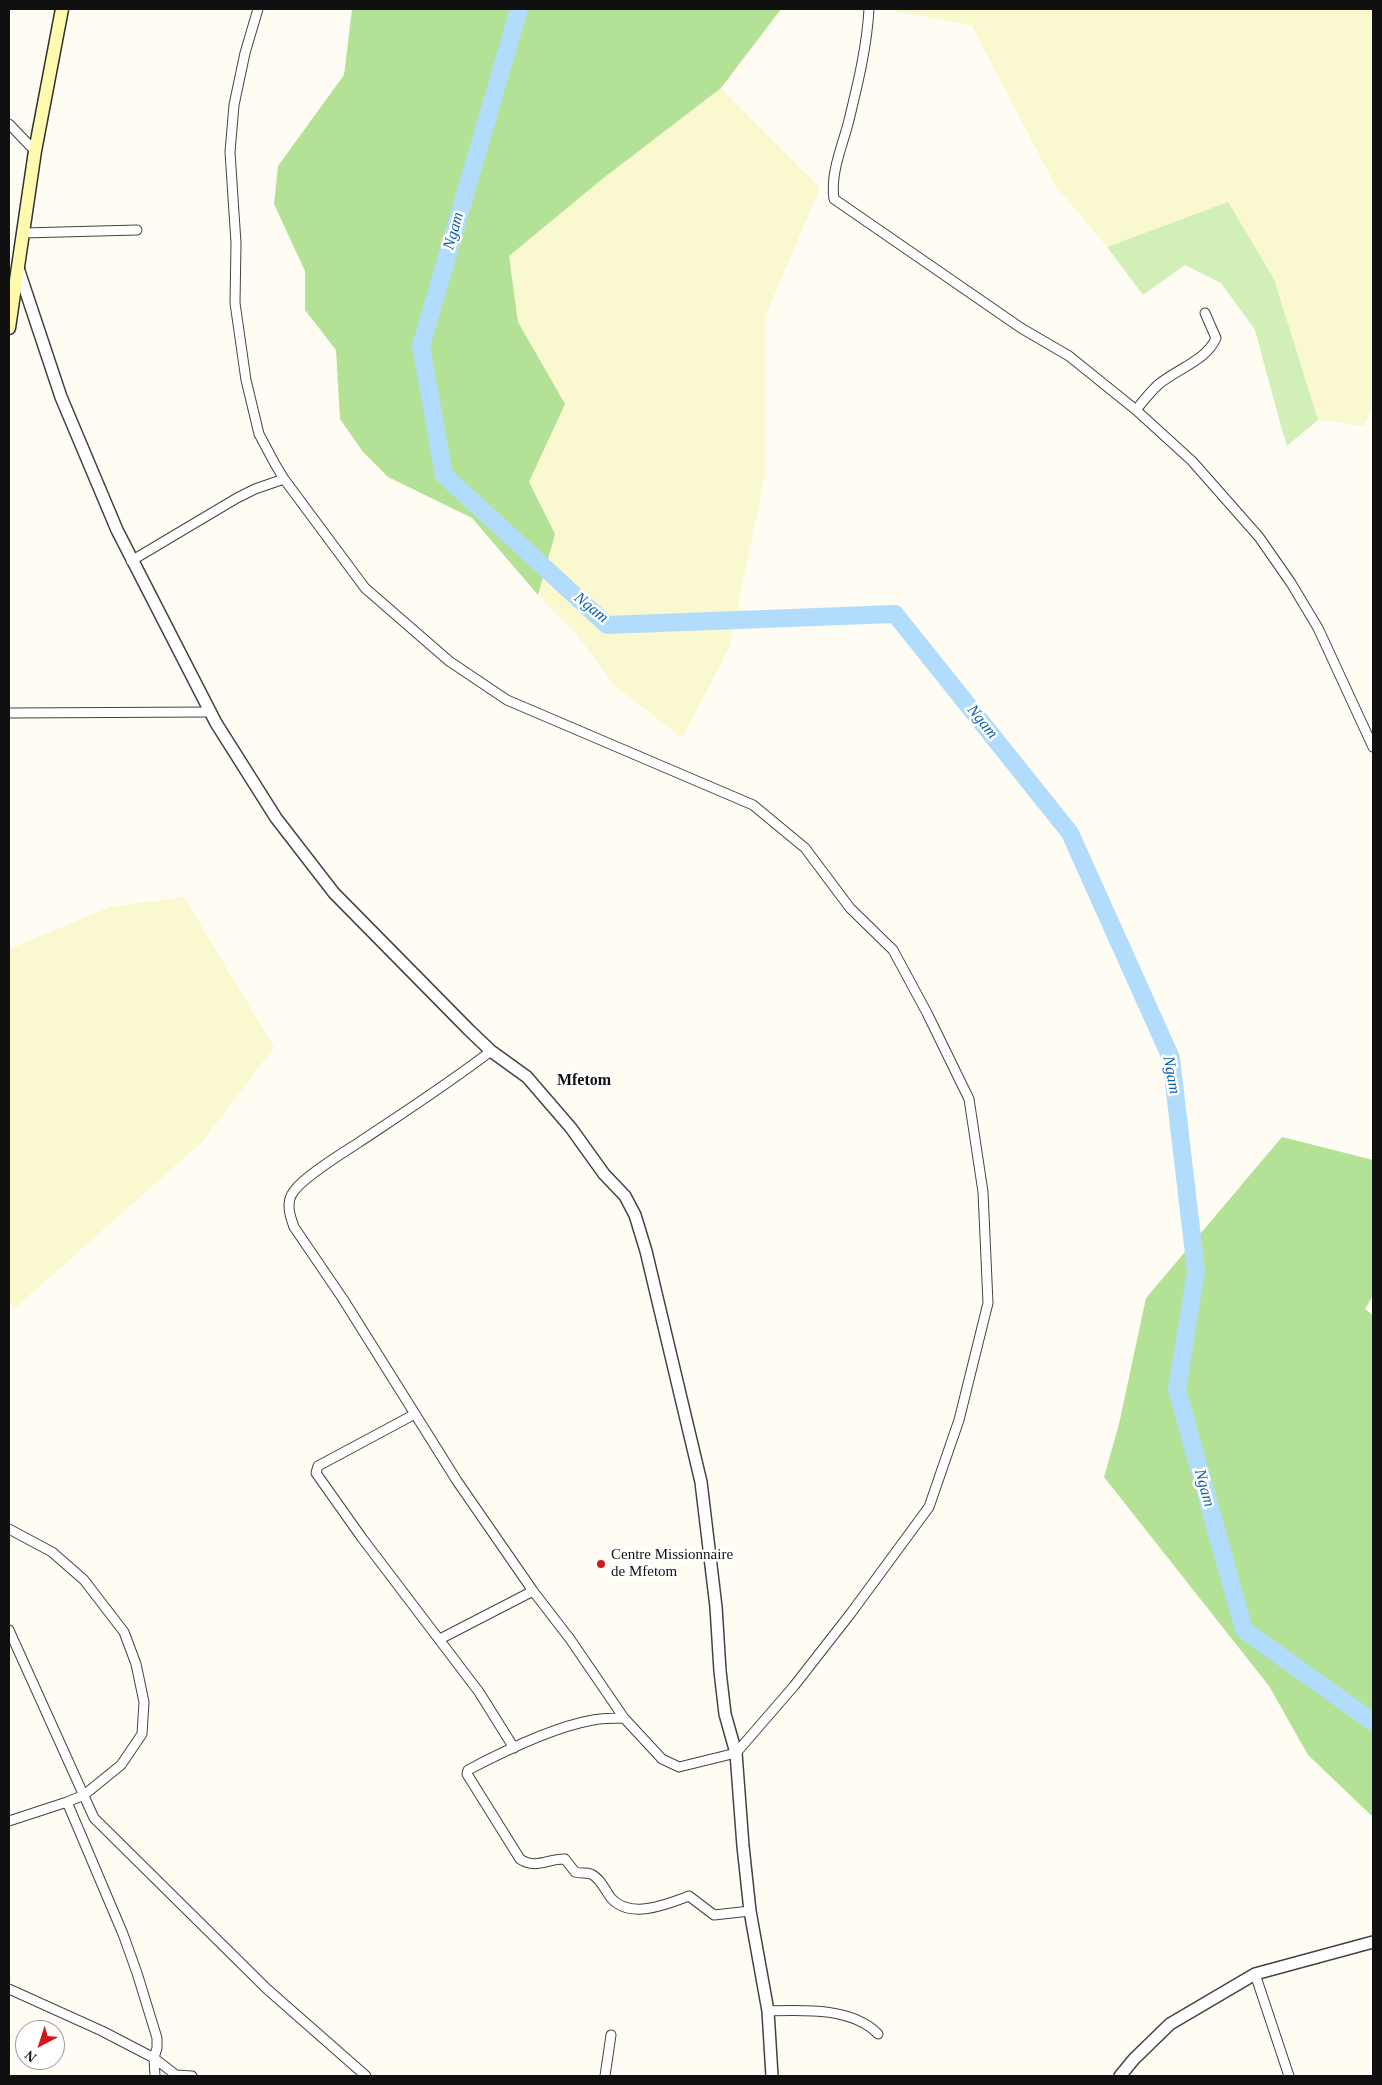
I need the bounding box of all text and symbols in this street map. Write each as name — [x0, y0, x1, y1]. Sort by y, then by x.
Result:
water label: Ngam — [440, 210, 468, 252]
water label: Ngam — [570, 589, 612, 627]
water label: Ngam — [963, 701, 1001, 743]
water label: Ngam — [1158, 1055, 1184, 1095]
district label: Mfetom — [557, 1071, 611, 1091]
water label: Ngam — [1190, 1467, 1218, 1509]
place label: Centre Missionnaire de Mfetom — [611, 1546, 733, 1581]
marker: Centre Missionnaire de Mfetom — [595, 1558, 607, 1570]
north arrow — [15, 2020, 65, 2070]
text: N — [22, 2047, 39, 2065]

